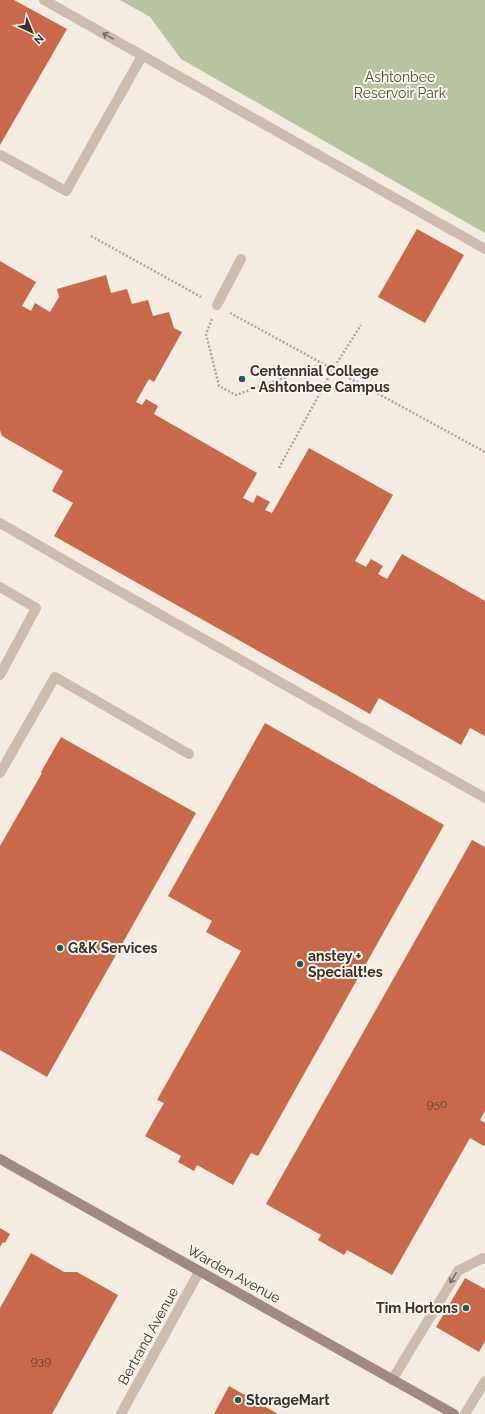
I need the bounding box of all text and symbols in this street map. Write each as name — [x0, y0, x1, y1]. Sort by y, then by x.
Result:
north arrow — [12, 12, 52, 52]
text: N — [31, 31, 46, 46]
one-way arrow — [102, 32, 114, 40]
park label: Ashtonbee Reservoir Park — [354, 69, 447, 101]
place label: Centennial College - Ashtonbee Campus — [250, 363, 390, 395]
marker: Centennial College - Ashtonbee Campus — [237, 374, 247, 384]
place label: G&K Services — [68, 940, 158, 956]
marker: G&K Services — [55, 943, 65, 953]
place label: anstey + Specialt!es — [308, 948, 383, 980]
marker: anstey + Specialt!es — [295, 959, 305, 969]
house number: 950 — [427, 1097, 447, 1111]
street label: Warden Avenue — [185, 1242, 283, 1306]
one-way arrow — [449, 1272, 457, 1284]
street label: Bertrand Avenue — [115, 1285, 181, 1387]
place label: Tim Hortons — [376, 1300, 458, 1316]
marker: Tim Hortons — [461, 1303, 471, 1313]
house number: 939 — [31, 1354, 51, 1368]
place label: StorageMart — [246, 1392, 330, 1408]
marker: StorageMart — [233, 1395, 243, 1405]

